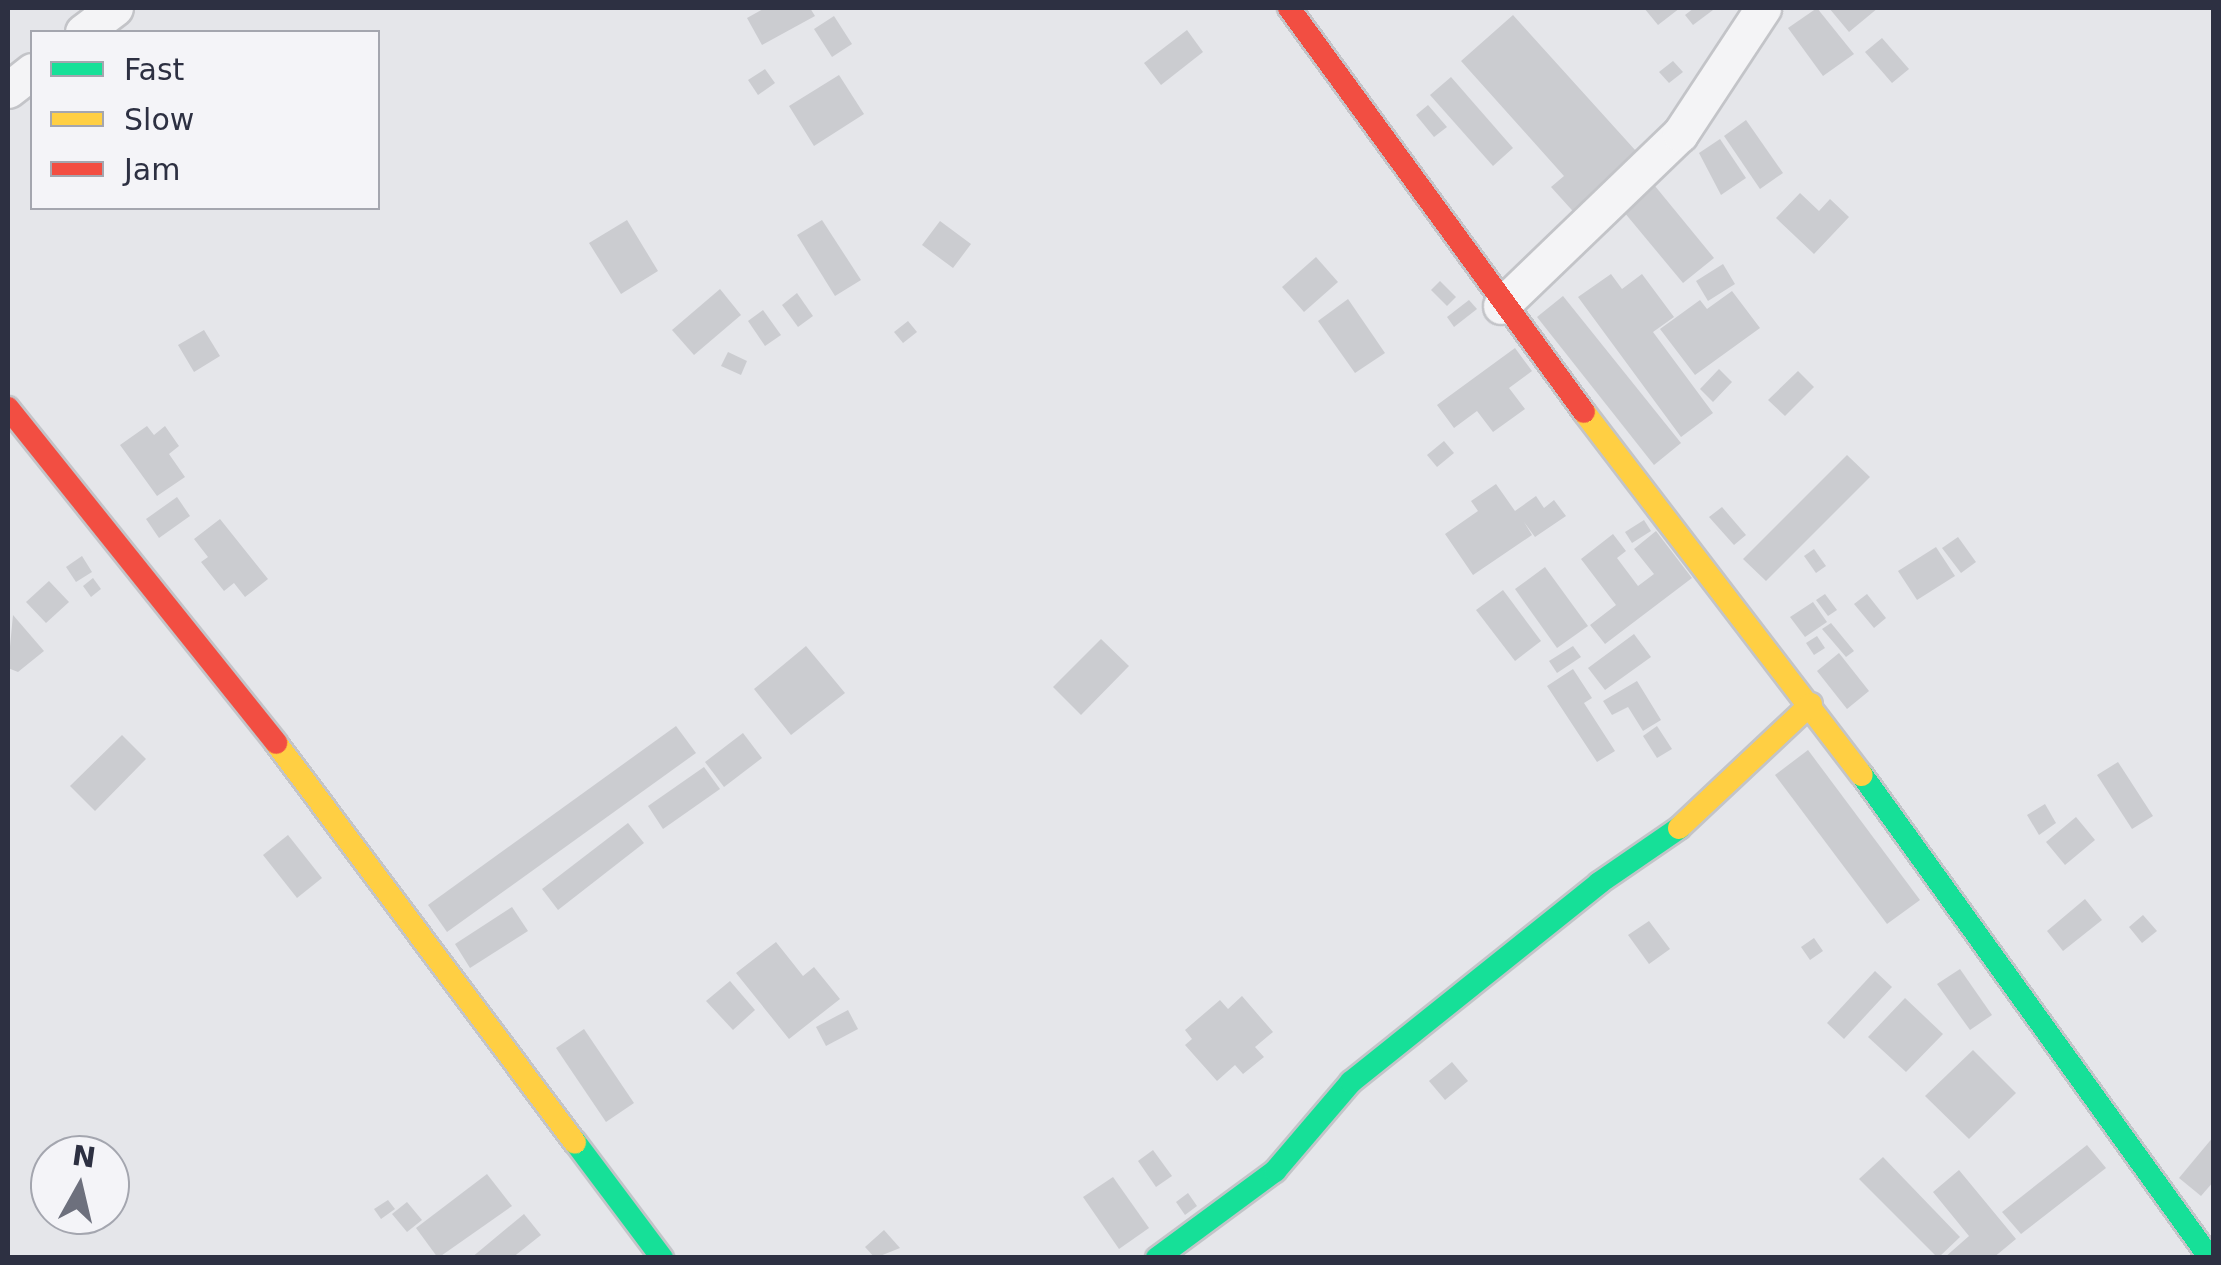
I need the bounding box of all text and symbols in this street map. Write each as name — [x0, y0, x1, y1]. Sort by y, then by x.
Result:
legend — [30, 30, 380, 210]
text: Fast — [124, 52, 184, 87]
text: Slow — [124, 102, 194, 137]
text: Jam — [124, 152, 180, 187]
north arrow — [30, 1135, 130, 1235]
text: N — [70, 1139, 98, 1175]

